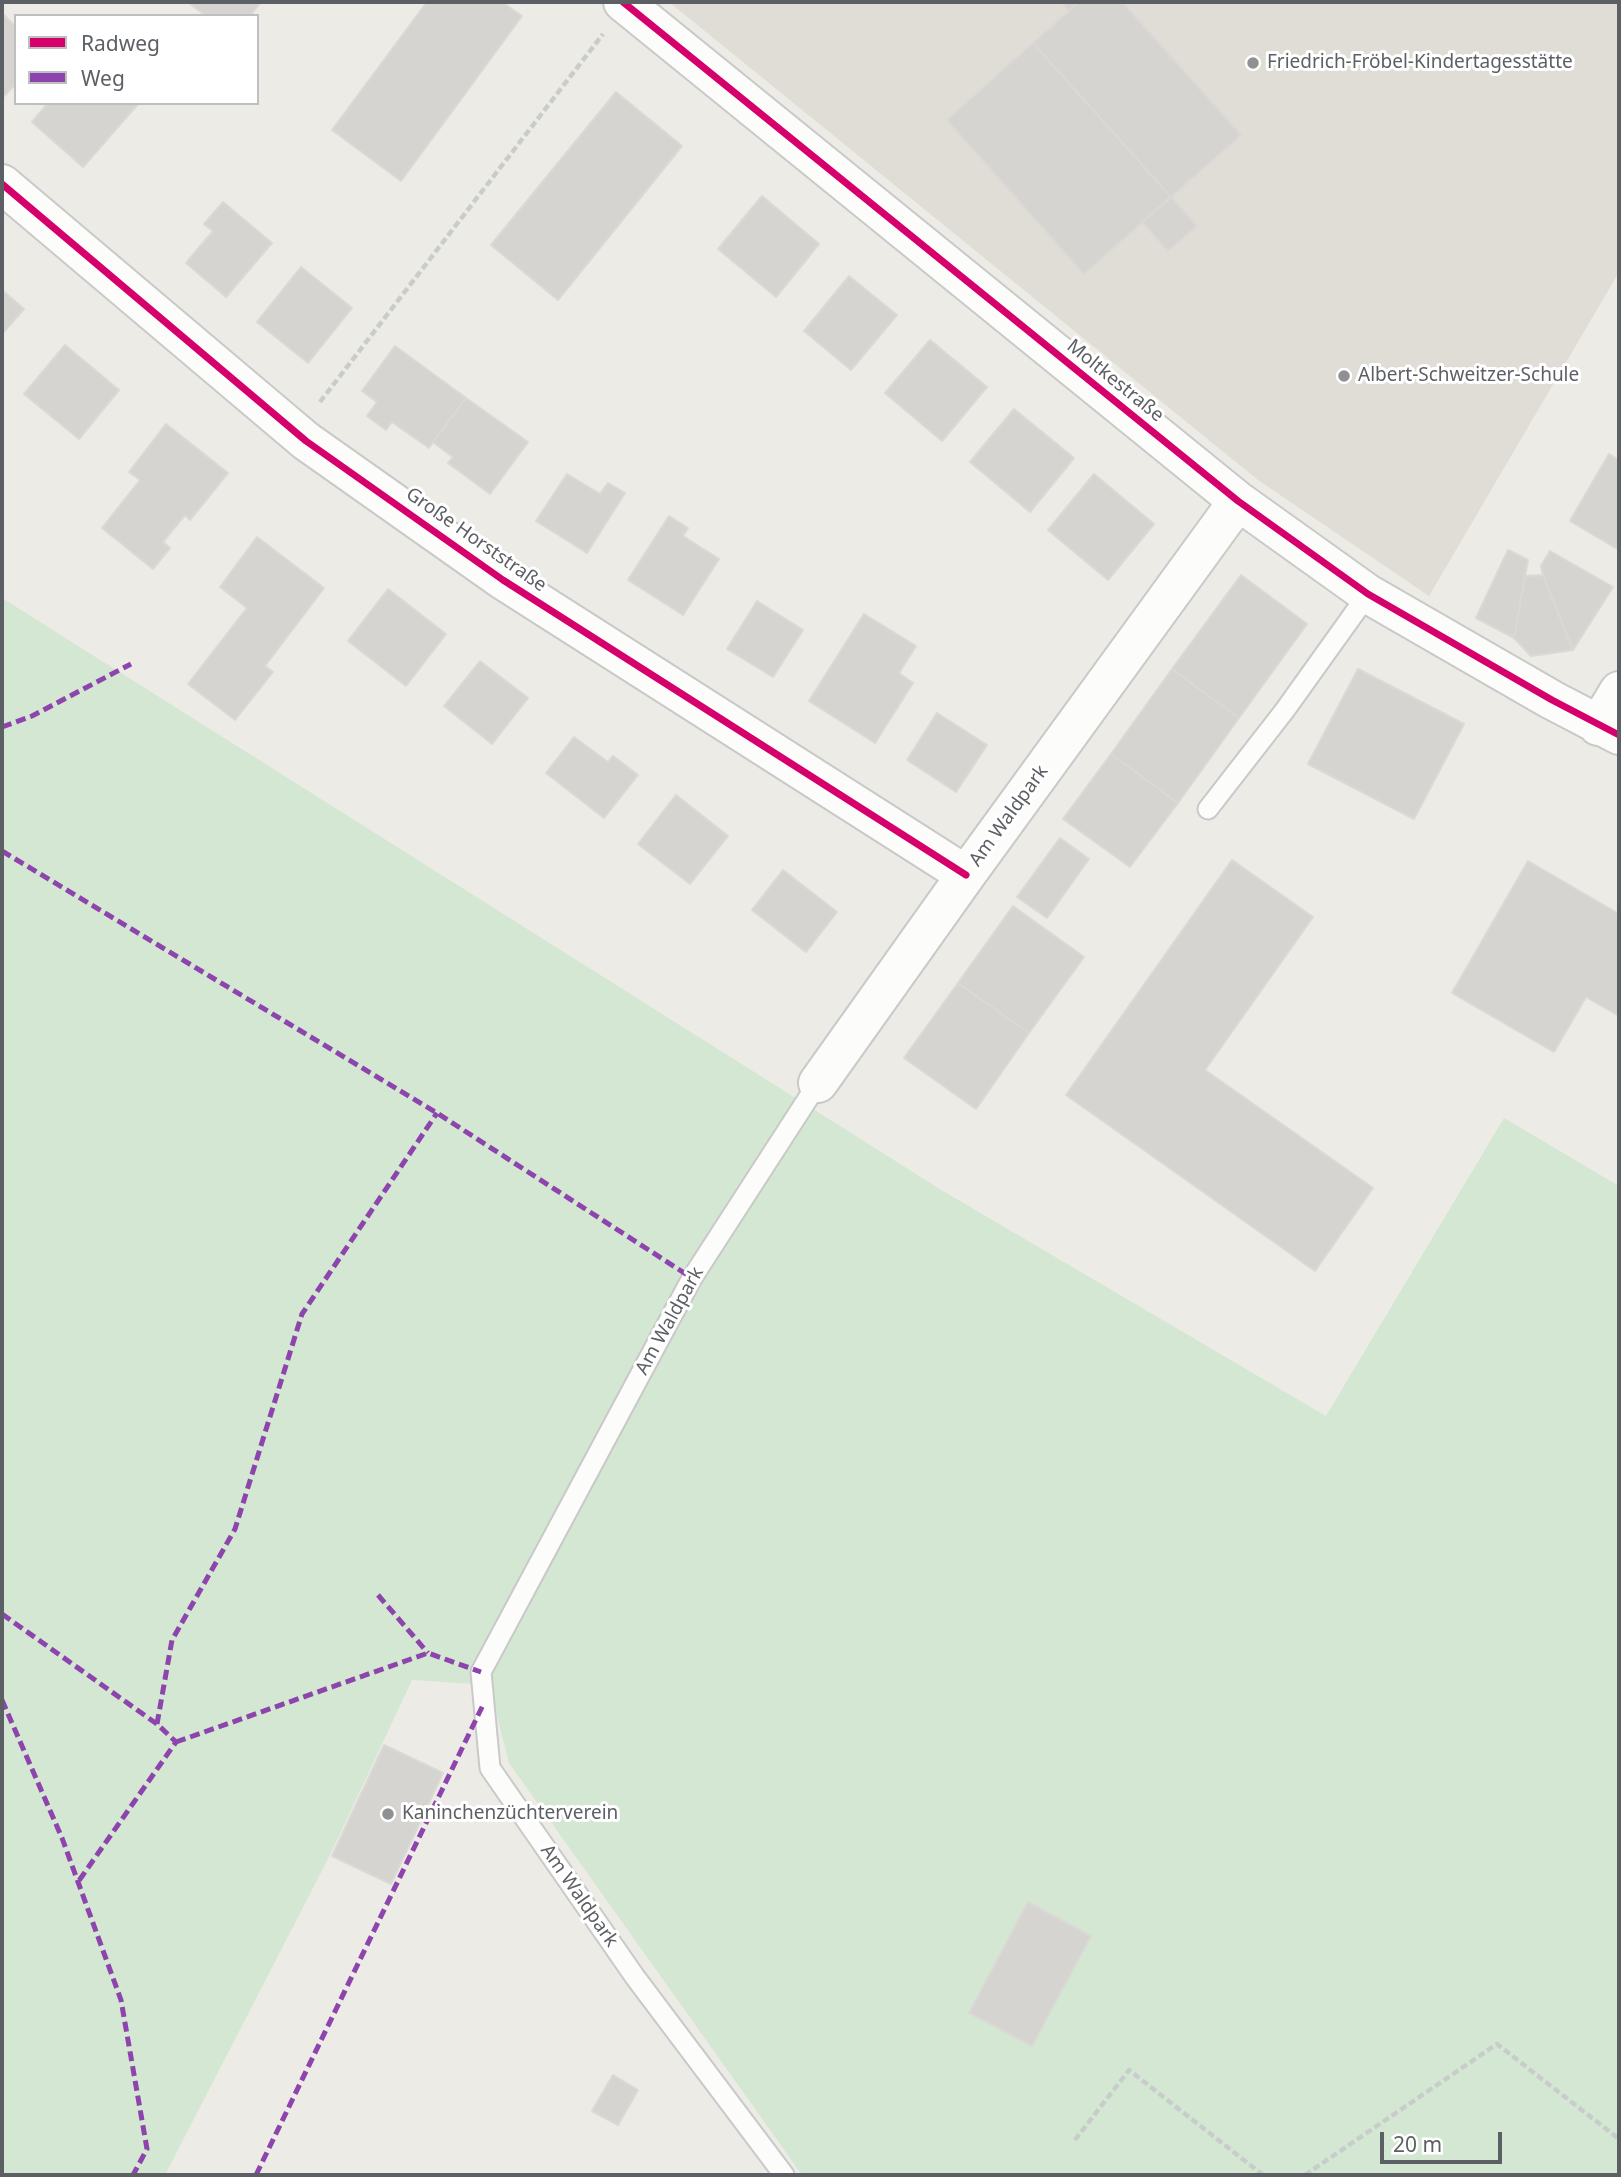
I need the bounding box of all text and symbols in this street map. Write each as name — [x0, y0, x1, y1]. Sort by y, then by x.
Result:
legend — [14, 14, 259, 105]
text: Radweg — [81, 29, 160, 57]
place label: Friedrich-Fröbel-Kindertagesstätte — [1267, 52, 1573, 74]
marker: Friedrich-Fröbel-Kindertagesstätte — [1245, 55, 1261, 71]
text: Weg — [81, 64, 125, 92]
street label: Moltkestraße — [1062, 335, 1168, 427]
place label: Albert-Schweitzer-Schule — [1358, 365, 1579, 387]
marker: Albert-Schweitzer-Schule — [1336, 368, 1352, 384]
street label: Große Horststraße — [401, 483, 551, 597]
street label: Am Waldpark — [965, 761, 1053, 871]
street label: Am Waldpark — [631, 1263, 709, 1379]
place label: Kaninchenzüchterverein — [402, 1803, 618, 1825]
marker: Kaninchenzüchterverein — [380, 1806, 396, 1822]
street label: Am Waldpark — [535, 1840, 623, 1952]
scale bar — [1383, 2118, 1506, 2162]
text: 20 m — [1393, 2130, 1442, 2158]

